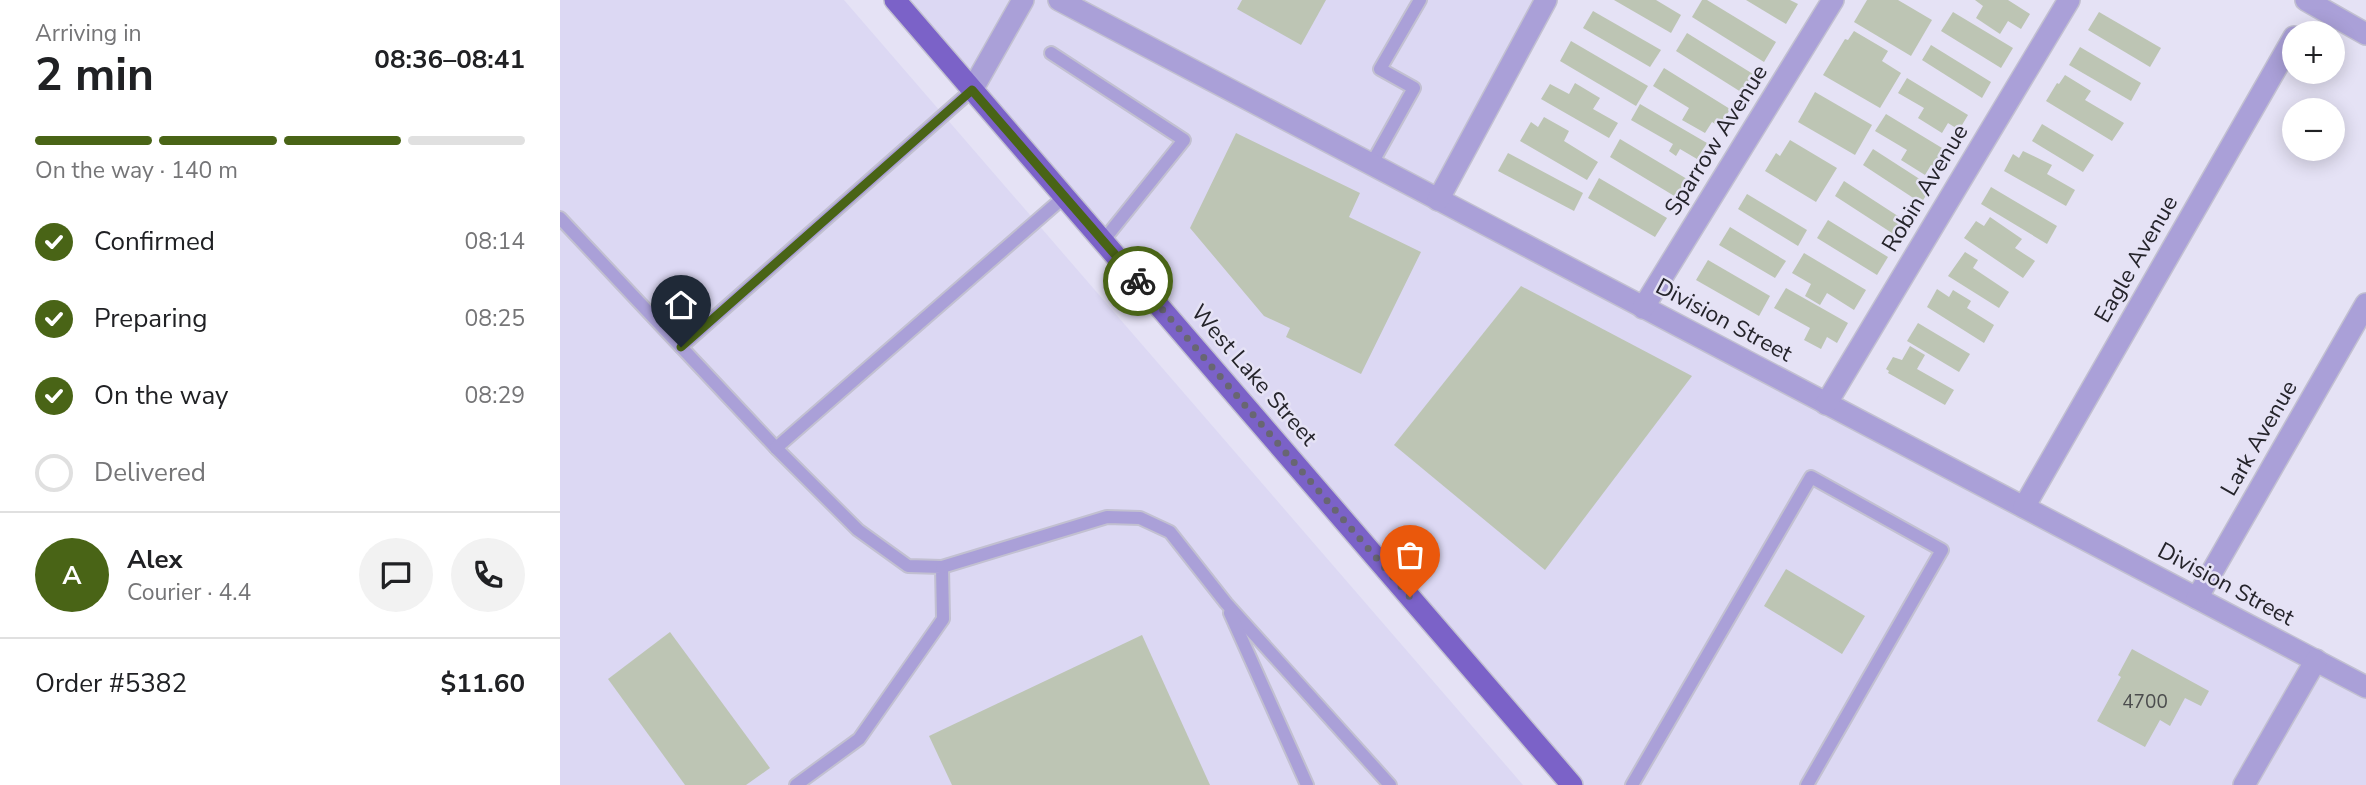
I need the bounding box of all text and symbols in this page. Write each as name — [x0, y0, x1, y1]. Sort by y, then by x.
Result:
text: Arriving in — [35, 18, 142, 49]
map controls — [2282, 21, 2345, 161]
button: + — [2282, 21, 2345, 84]
text: 08:36–08:41 — [374, 42, 525, 77]
text: 2 min — [35, 43, 154, 106]
street label: Sparrow Avenue — [1657, 59, 1775, 221]
button: − — [2282, 98, 2345, 161]
street label: Robin Avenue — [1875, 118, 1975, 258]
text: On the way · 140 m — [35, 155, 238, 186]
street label: Eagle Avenue — [2087, 190, 2185, 328]
icon: check — [35, 223, 73, 261]
text: Confirmed — [94, 224, 215, 259]
text: 08:14 — [465, 226, 525, 257]
courier — [1103, 246, 1173, 316]
icon: bike — [1119, 262, 1157, 300]
street label: Division Street — [1650, 271, 1799, 369]
pin — [651, 275, 711, 347]
icon: home — [662, 286, 700, 324]
street label: West Lake Street — [1184, 298, 1325, 453]
icon: check — [35, 300, 73, 338]
text: Preparing — [94, 301, 207, 336]
text: 08:25 — [465, 303, 525, 334]
street label: Lark Avenue — [2213, 375, 2305, 501]
icon: check — [35, 377, 73, 415]
text: On the way — [94, 378, 228, 413]
text: 08:29 — [465, 380, 525, 411]
text: Delivered — [94, 455, 206, 490]
pin — [1380, 525, 1440, 597]
street label: Division Street — [2152, 535, 2301, 633]
icon: bag — [1391, 536, 1429, 574]
button: chat — [359, 538, 433, 612]
button: phone — [451, 538, 525, 612]
text: Alex — [127, 542, 183, 577]
text: A — [62, 558, 82, 593]
text: Courier · 4.4 — [127, 577, 251, 608]
text: Order #5382 — [35, 666, 187, 701]
text: $11.60 — [441, 666, 525, 701]
house number: 4700 — [2122, 689, 2168, 715]

